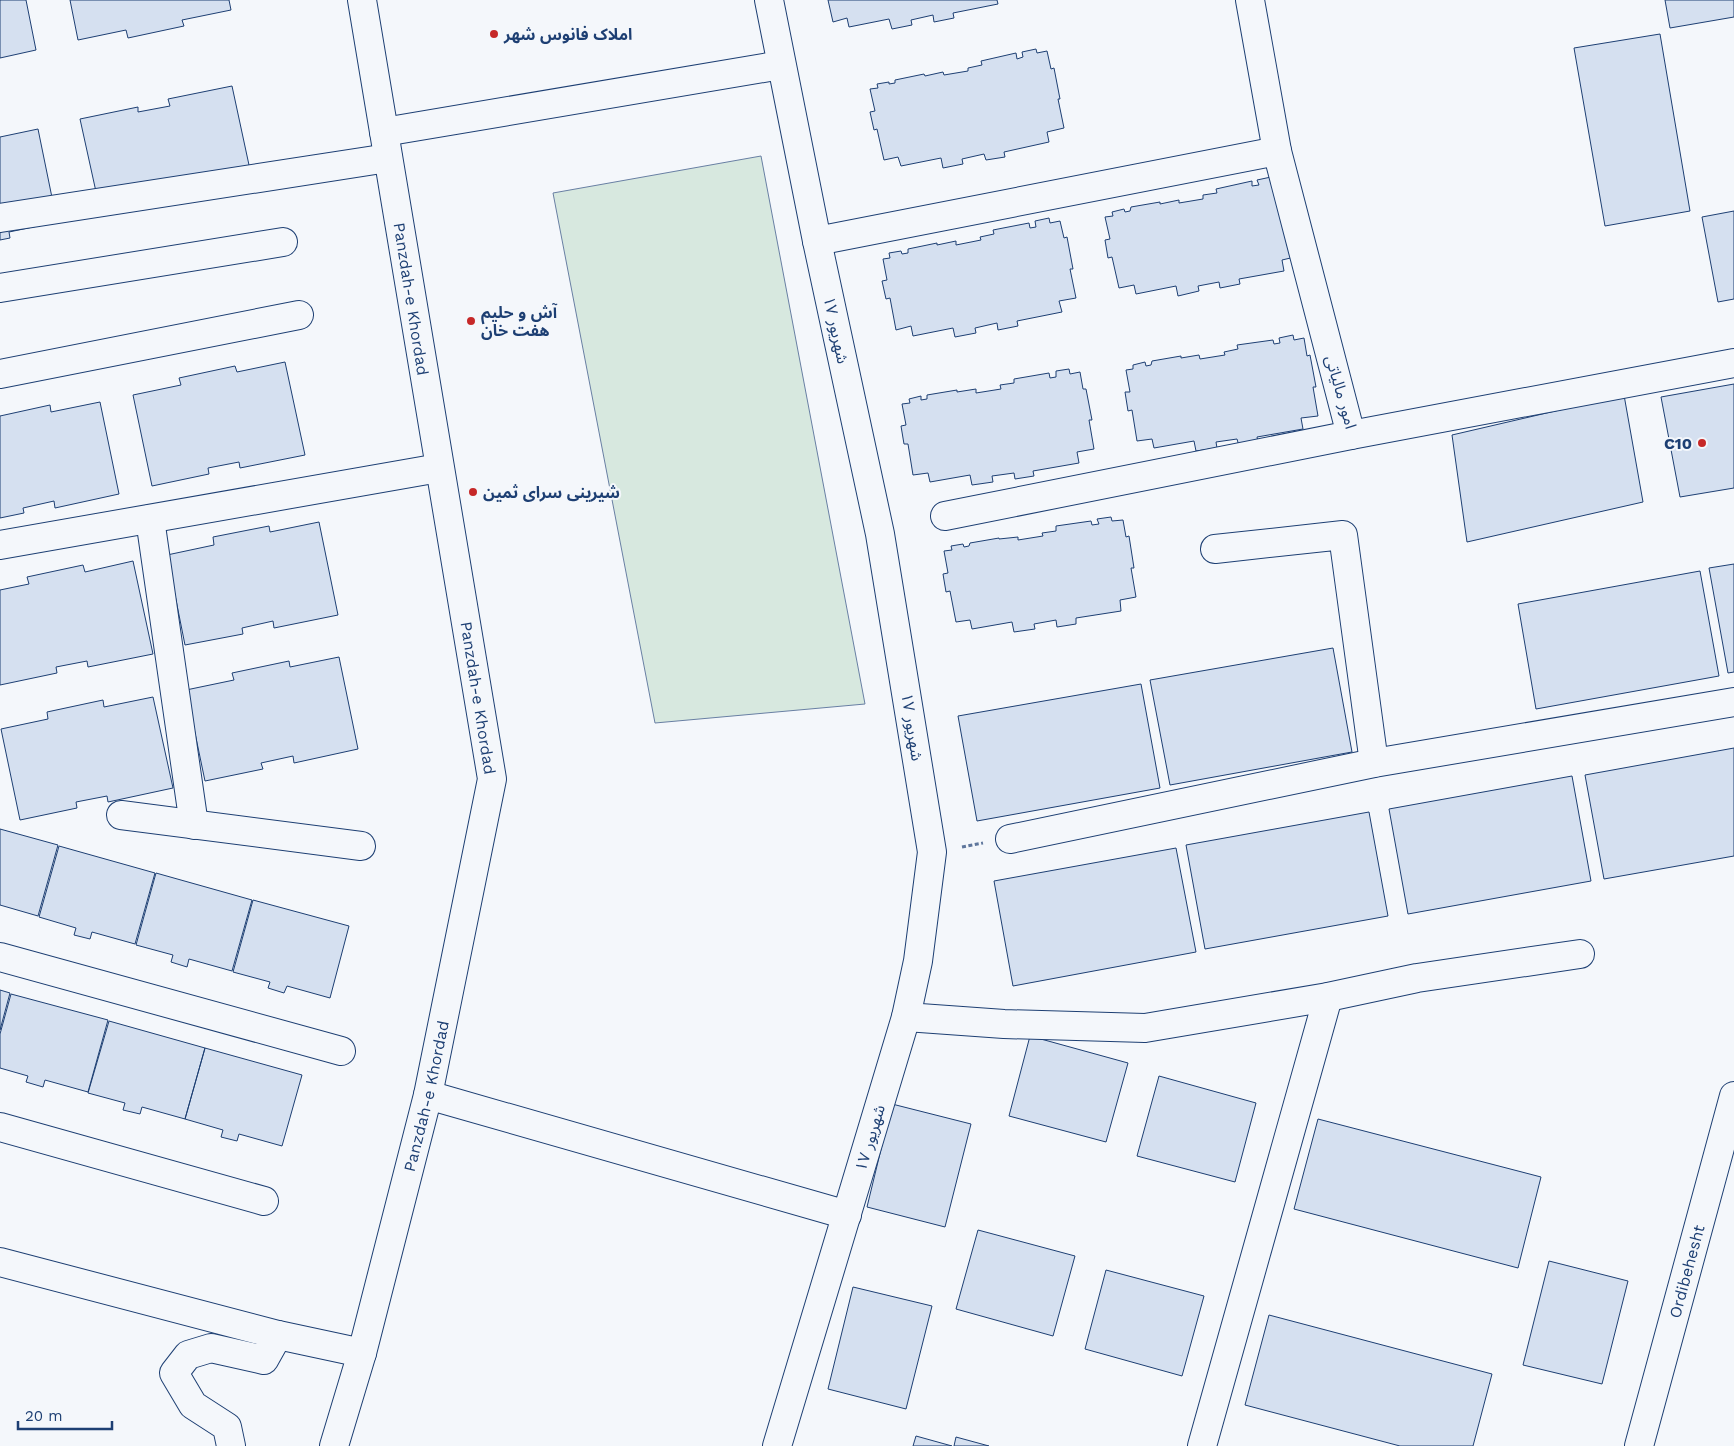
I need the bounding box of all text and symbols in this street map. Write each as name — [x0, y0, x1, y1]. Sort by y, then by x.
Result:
place label: املاک فانوس شهر — [503, 25, 632, 44]
marker: املاک فانوس شهر — [488, 28, 500, 40]
street label: Panzdah-e Khordad — [390, 221, 432, 377]
street label: ۱۷ شهریور — [820, 295, 852, 365]
place label: آش و حلیم هفت خان — [481, 302, 558, 340]
marker: آش و حلیم هفت خان — [465, 315, 477, 327]
street label: امور مالیاتی — [1321, 353, 1361, 431]
place label: C10 — [1664, 434, 1692, 453]
marker: C10 — [1696, 437, 1708, 449]
place label: شیرینی سرای ثمین — [483, 483, 620, 502]
marker: شیرینی سرای ثمین — [467, 486, 479, 498]
street label: Panzdah-e Khordad — [457, 620, 499, 776]
street label: ۱۷ شهریور — [897, 692, 927, 762]
street label: Panzdah-e Khordad — [399, 1019, 452, 1174]
street label: ۱۷ شهریور — [851, 1102, 889, 1174]
street label: Ordibehesht — [1665, 1222, 1708, 1320]
scale bar — [18, 1398, 111, 1430]
text: 20 m — [25, 1407, 63, 1425]

